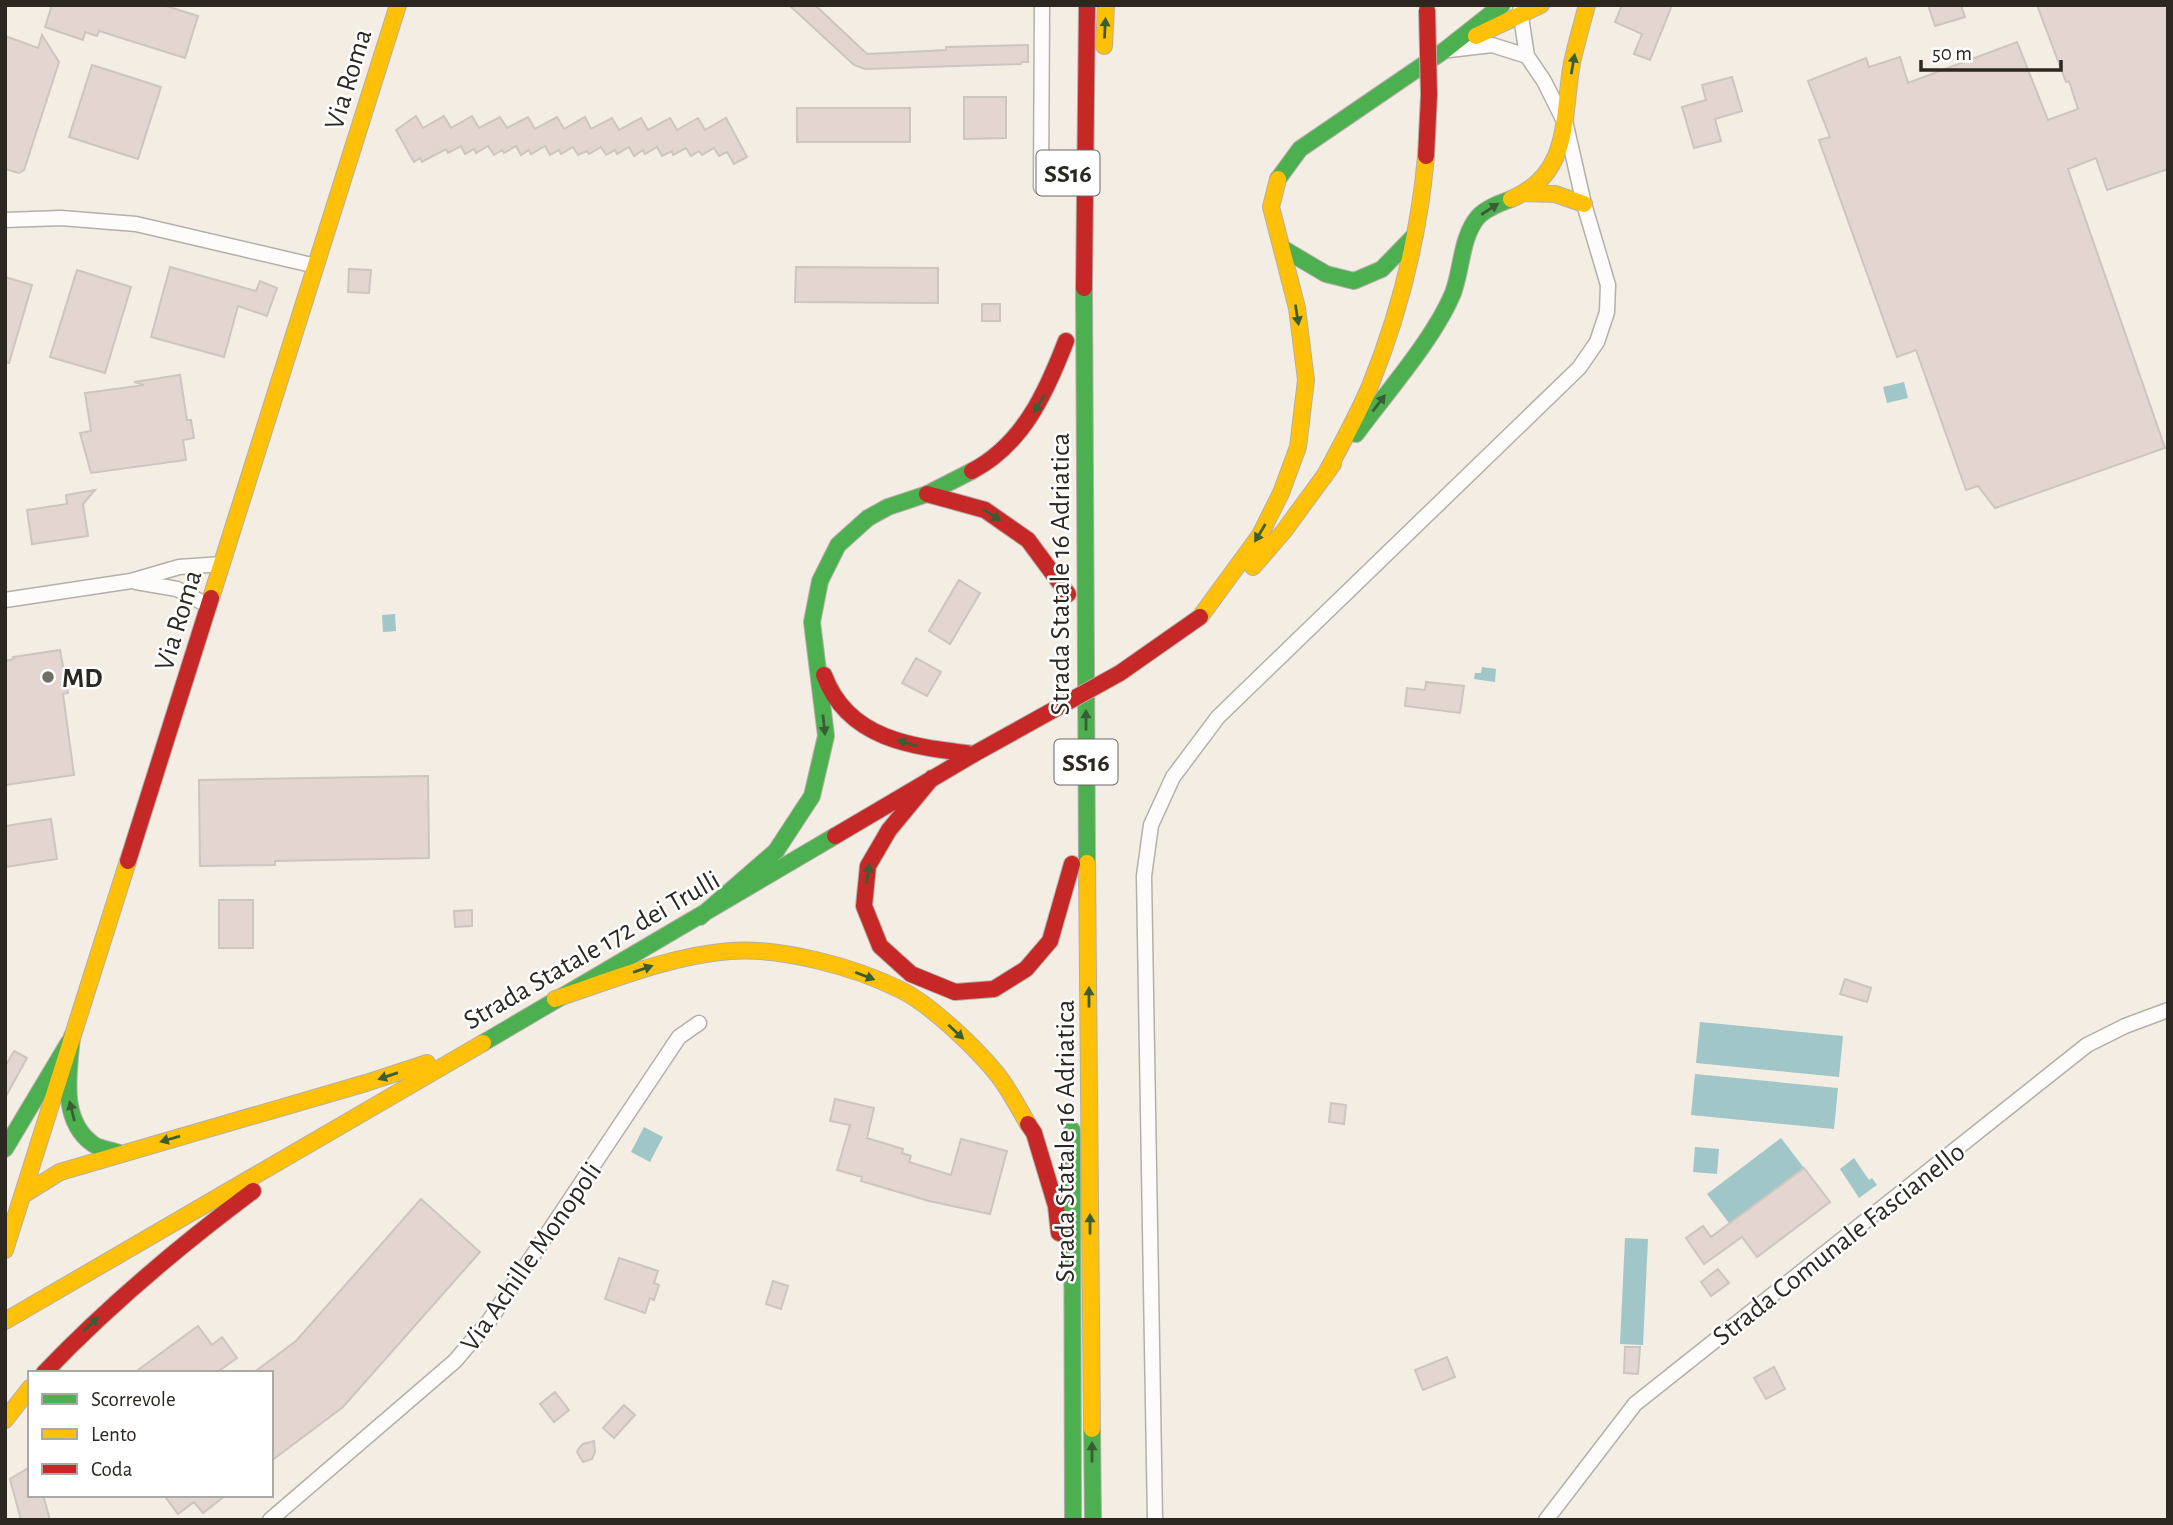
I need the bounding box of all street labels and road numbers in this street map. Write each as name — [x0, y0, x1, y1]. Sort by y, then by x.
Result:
street label: Via Roma — [320, 26, 377, 133]
road number: SS16 — [1036, 150, 1100, 196]
street label: Strada Statale 16 Adriatica — [1047, 433, 1075, 715]
street label: Via Roma — [150, 567, 207, 674]
road number: SS16 — [1054, 740, 1118, 784]
street label: Strada Statale 172 dei Trulli — [459, 866, 725, 1036]
street label: Strada Statale 16 Adriatica — [1052, 1000, 1080, 1282]
street label: Strada Comunale Fascianello — [1708, 1138, 1971, 1351]
street label: Via Achille Monopoli — [456, 1157, 607, 1357]

